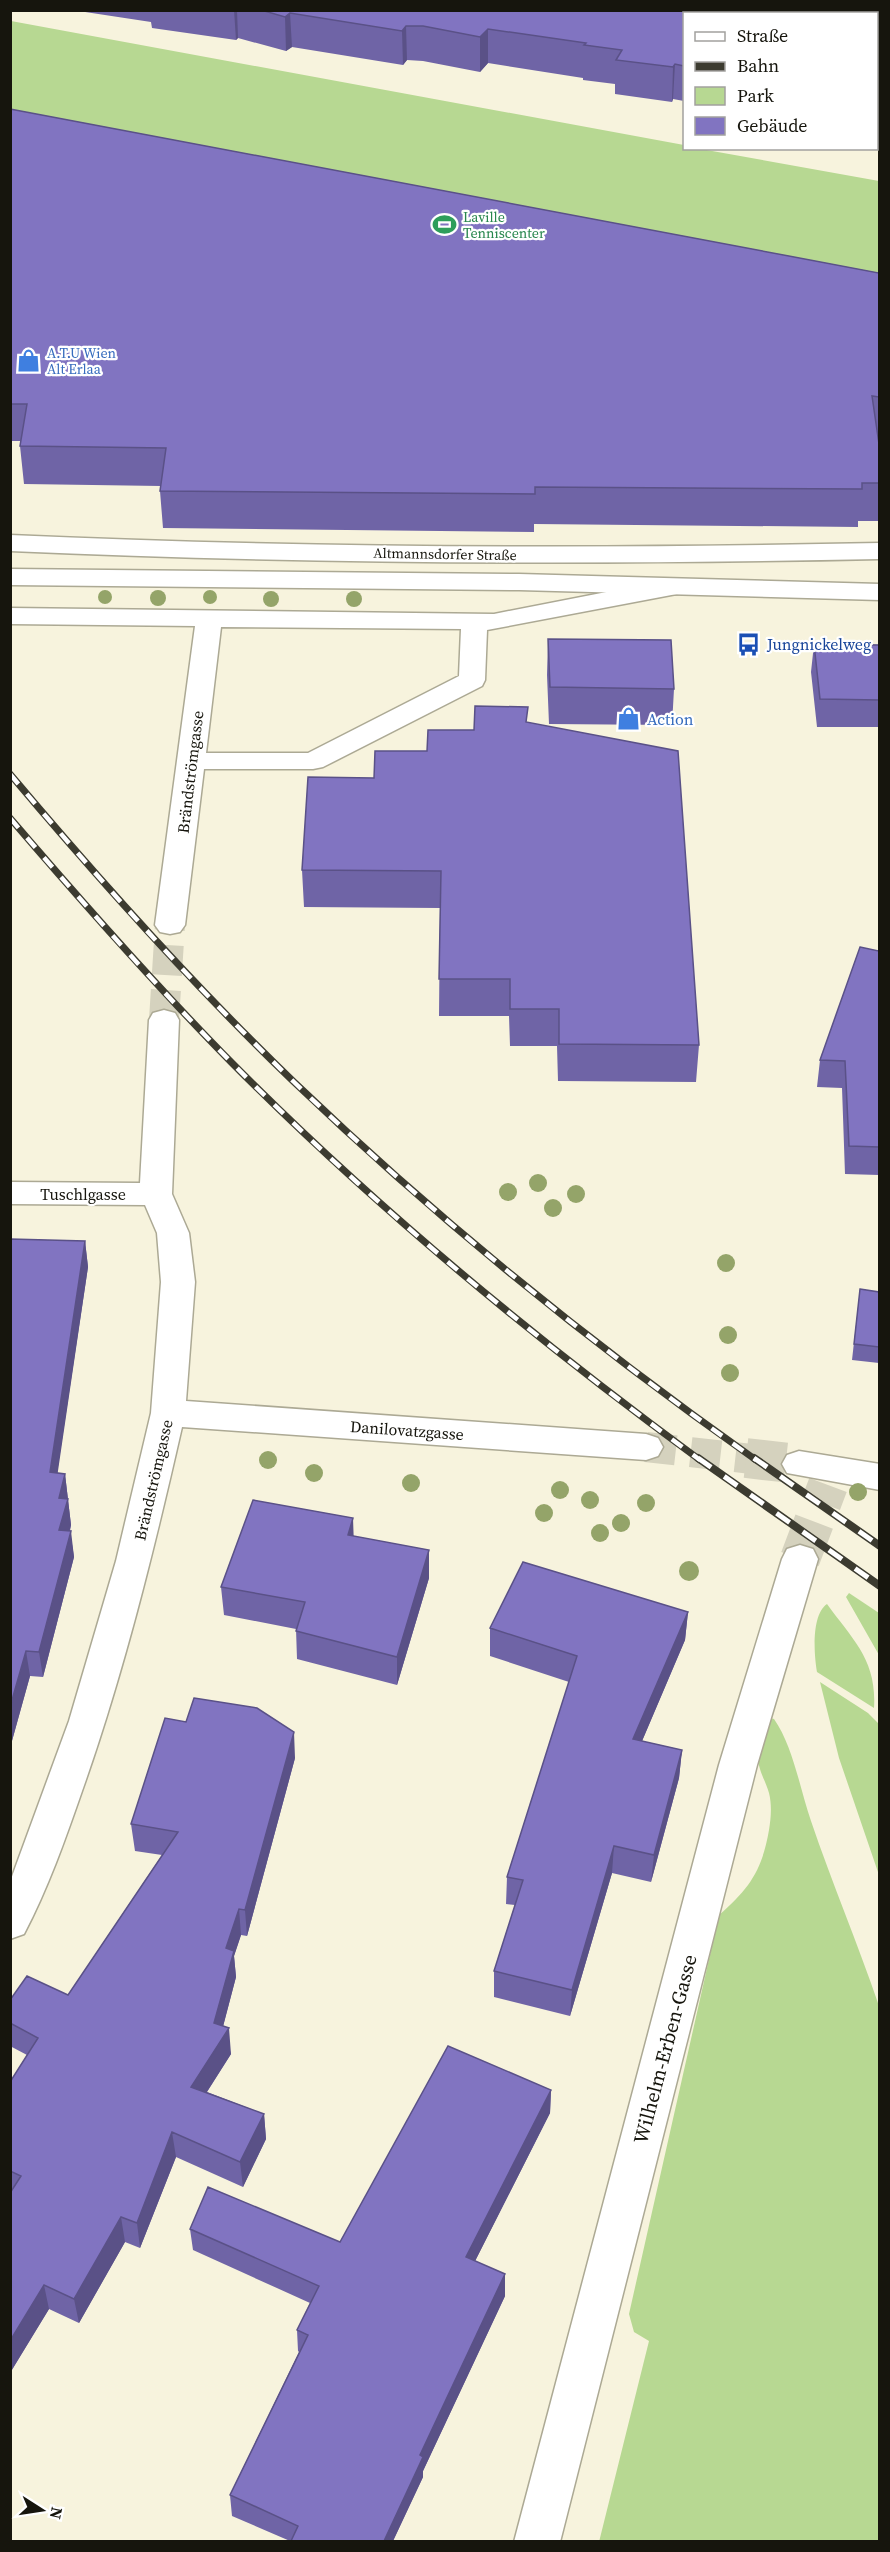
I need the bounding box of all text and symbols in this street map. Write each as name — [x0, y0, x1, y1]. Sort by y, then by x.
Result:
legend — [683, 12, 878, 150]
text: Straße — [737, 23, 788, 48]
text: Bahn — [737, 53, 779, 78]
text: Park — [737, 83, 774, 108]
text: Gebäude — [737, 113, 808, 138]
place label: Laville Tenniscenter — [463, 207, 545, 243]
sports icon: Laville Tenniscenter — [432, 212, 458, 238]
place label: A.T.U Wien Alt Erlaa — [47, 343, 117, 379]
shop icon: A.T.U Wien Alt Erlaa — [16, 348, 42, 374]
street label: Altmannsdorfer Straße — [373, 543, 517, 565]
bus stop icon: Jungnickelweg — [736, 631, 762, 657]
place label: Jungnickelweg — [766, 633, 871, 655]
shop icon: Action — [616, 706, 642, 732]
place label: Action — [647, 708, 694, 730]
street label: Brändströmgasse — [172, 709, 208, 835]
street label: Tuschlgasse — [40, 1183, 126, 1205]
street label: Danilovatzgasse — [349, 1415, 465, 1445]
street label: Brändströmgasse — [128, 1417, 178, 1543]
street label: Wilhelm-Erben-Gasse — [626, 1951, 704, 2147]
north arrow — [12, 2480, 72, 2540]
text: N — [45, 2505, 69, 2521]

